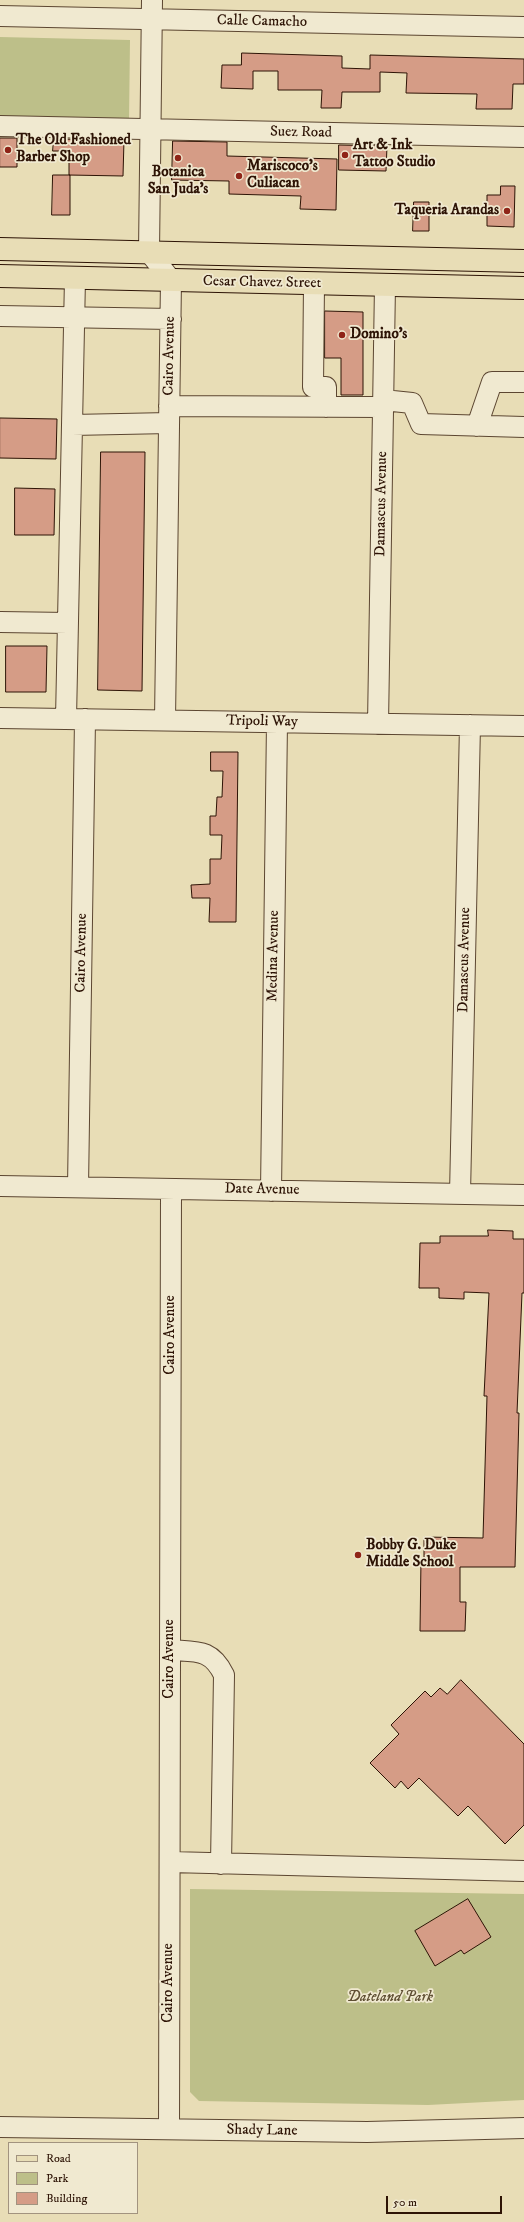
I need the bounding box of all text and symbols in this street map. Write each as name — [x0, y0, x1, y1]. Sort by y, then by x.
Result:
street label: Calle Camacho — [217, 12, 307, 32]
street label: Suez Road — [270, 123, 332, 143]
place label: The Old Fashioned Barber Shop — [16, 132, 131, 167]
place label: Art & Ink Tattoo Studio — [353, 137, 435, 172]
marker: The Old Fashioned Barber Shop — [3, 145, 13, 155]
marker: Art & Ink Tattoo Studio — [340, 150, 350, 160]
marker: Botanica San Juda's — [173, 153, 183, 163]
place label: Mariscoco's Culiacan — [247, 158, 318, 193]
place label: Botanica San Juda's — [148, 164, 208, 199]
marker: Mariscoco's Culiacan — [234, 171, 244, 181]
place label: Taqueria Arandas — [395, 202, 499, 220]
marker: Taqueria Arandas — [502, 206, 512, 216]
street label: Cesar Chavez Street — [203, 273, 321, 293]
street label: Cairo Avenue — [160, 316, 180, 396]
place label: Domino's — [350, 326, 407, 344]
marker: Domino's — [337, 330, 347, 340]
street label: Damascus Avenue — [372, 451, 392, 557]
street label: Tripoli Way — [226, 712, 298, 732]
street label: Damascus Avenue — [455, 907, 475, 1013]
street label: Medina Avenue — [264, 910, 284, 1002]
street label: Cairo Avenue — [72, 913, 92, 993]
street label: Date Avenue — [224, 1180, 300, 1200]
street label: Cairo Avenue — [162, 1295, 180, 1375]
place label: Bobby G. Duke Middle School — [366, 1537, 456, 1572]
marker: Bobby G. Duke Middle School — [353, 1550, 363, 1560]
street label: Cairo Avenue — [161, 1619, 179, 1699]
street label: Cairo Avenue — [160, 1943, 178, 2023]
park label: Dateland Park — [347, 1989, 433, 2007]
street label: Shady Lane — [226, 2121, 298, 2141]
legend — [8, 2142, 138, 2214]
text: Road — [46, 2151, 71, 2166]
text: Park — [46, 2171, 68, 2186]
scale bar — [388, 2188, 504, 2214]
text: Building — [46, 2191, 87, 2206]
text: 50 m — [393, 2195, 417, 2210]

